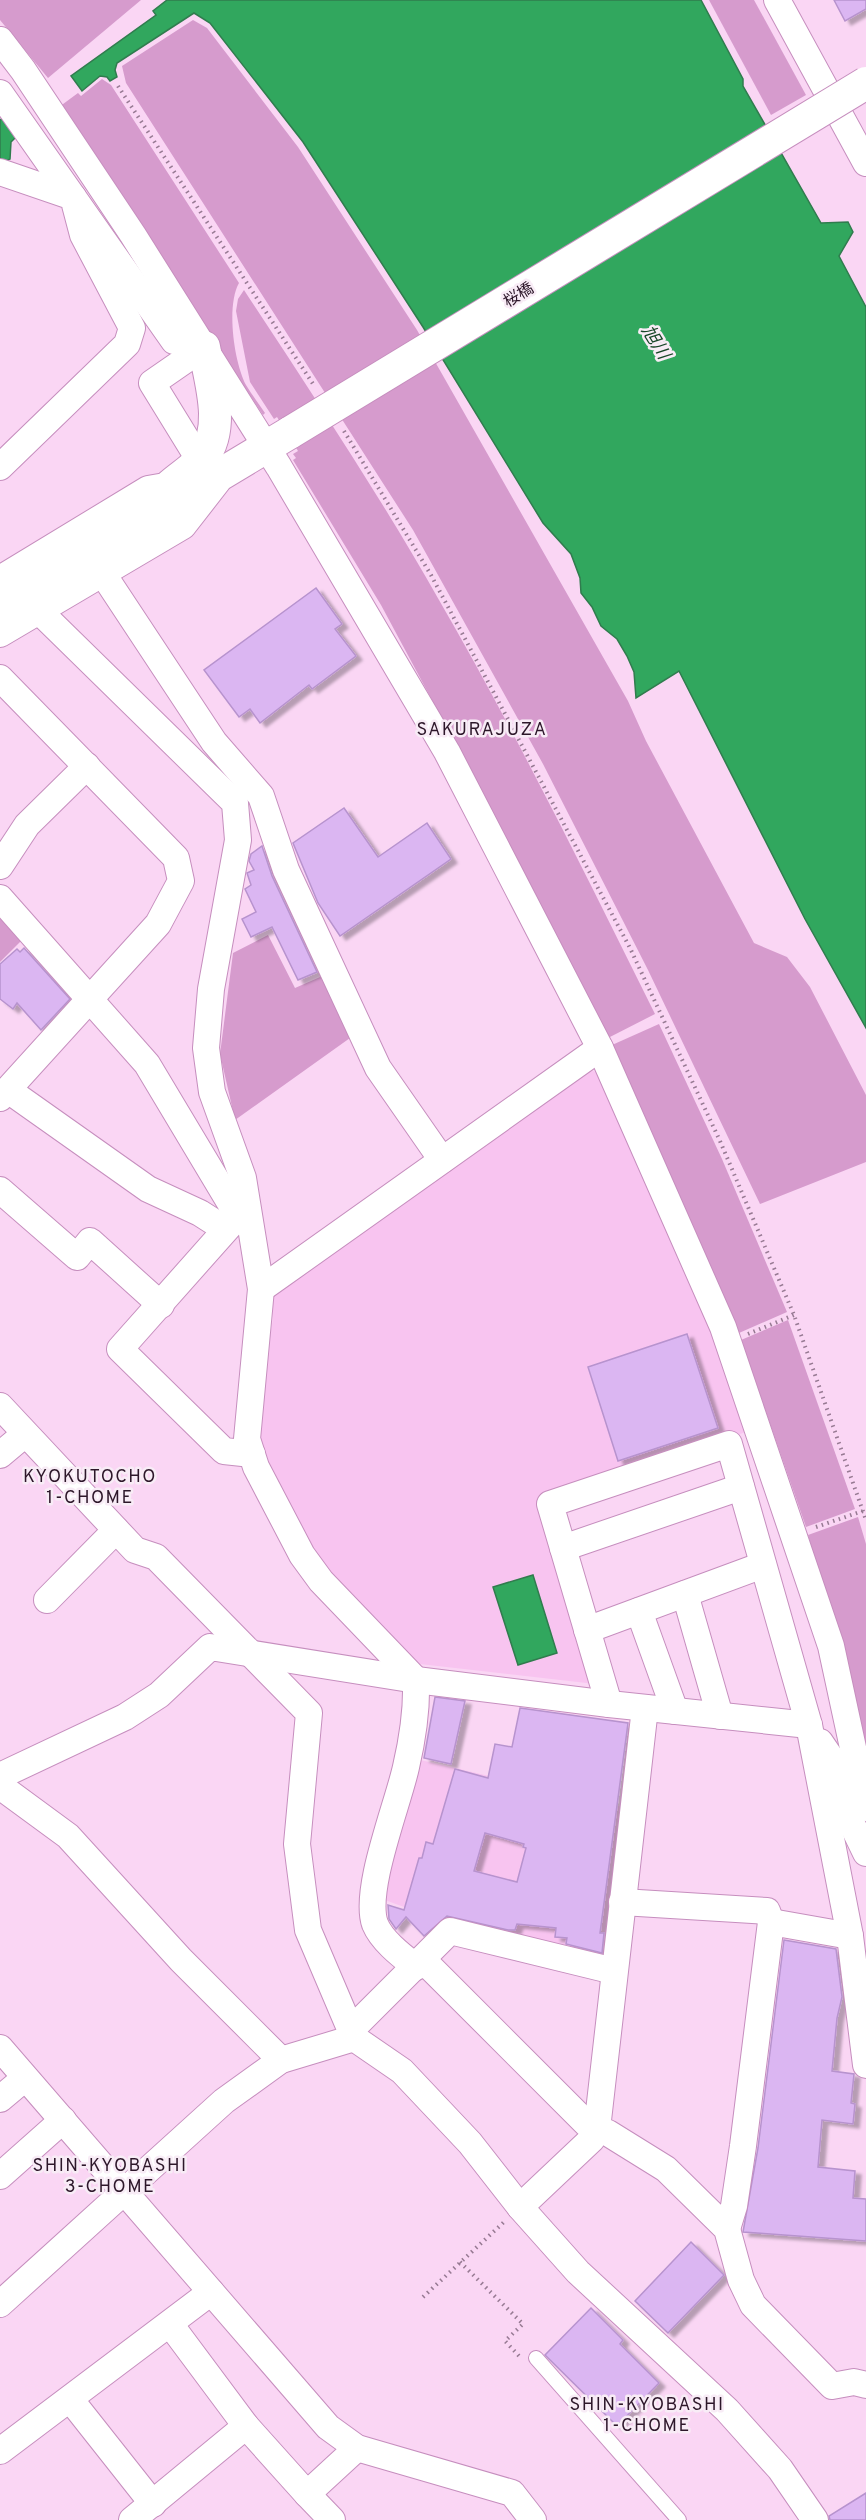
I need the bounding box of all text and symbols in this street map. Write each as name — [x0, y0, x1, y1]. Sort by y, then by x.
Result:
street label: 桜橋 — [500, 279, 538, 313]
water label: 旭川 — [635, 321, 675, 366]
district label: SAKURAJUZA — [417, 719, 547, 742]
district label: KYOKUTOCHO 1-CHOME — [23, 1466, 157, 1510]
district label: SHIN-KYOBASHI 3-CHOME — [32, 2155, 188, 2199]
district label: SHIN-KYOBASHI 1-CHOME — [569, 2394, 725, 2438]

